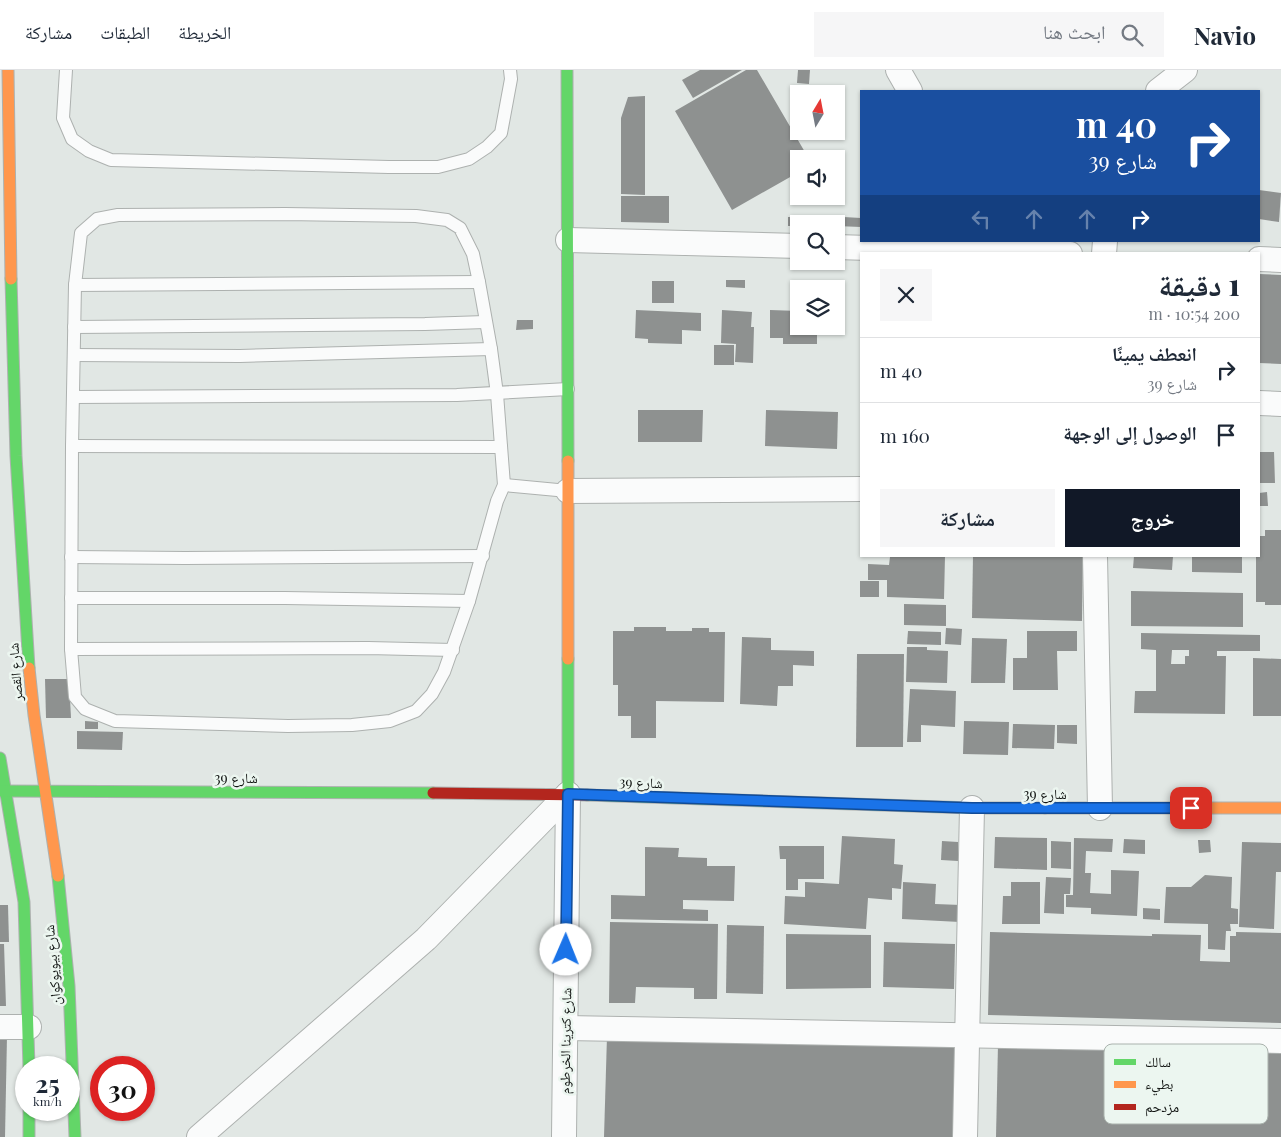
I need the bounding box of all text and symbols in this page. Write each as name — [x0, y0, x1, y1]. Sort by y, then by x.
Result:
search box — [814, 12, 1164, 57]
text: ابحث هنا — [1043, 18, 1106, 44]
text: Navio — [1194, 19, 1256, 51]
text: مشاركة — [25, 20, 72, 44]
text: الطبقات — [100, 20, 150, 44]
text: الخريطة — [178, 20, 231, 44]
icon: search — [1118, 21, 1146, 49]
north arrow — [790, 85, 845, 140]
map controls — [790, 85, 845, 335]
text: 40 m — [1076, 100, 1157, 147]
icon: right — [1175, 110, 1240, 175]
text: شارع 39 — [1089, 145, 1157, 175]
button: sound — [790, 150, 845, 205]
icon: left — [967, 205, 995, 233]
icon: ahead — [1020, 205, 1048, 233]
icon: ahead — [1073, 205, 1101, 233]
icon: right — [1126, 205, 1154, 233]
button: search — [790, 215, 845, 270]
text: 1 دقيقة — [1159, 264, 1240, 304]
button: close — [880, 269, 932, 321]
button: layers — [790, 280, 845, 335]
text: 200 m · 10:54 — [1148, 303, 1240, 324]
text: انعطف يمينًا — [1112, 340, 1197, 366]
icon: right — [1212, 356, 1240, 384]
text: 40 m — [880, 357, 922, 383]
text: شارع 39 — [1147, 373, 1197, 394]
text: الوصول إلى الوجهة — [1063, 419, 1197, 445]
icon: arrive — [1212, 421, 1240, 449]
text: 160 m — [880, 422, 930, 448]
button: مشاركة — [880, 489, 1055, 547]
button: خروج — [1065, 489, 1240, 547]
street label: شارع القصر — [3, 642, 28, 703]
street label: شارع 39 — [214, 768, 258, 788]
street label: شارع 39 — [619, 772, 663, 793]
street label: شارع 39 — [1023, 784, 1067, 804]
pin — [1170, 787, 1212, 829]
icon: arrive — [1177, 794, 1205, 822]
position arrow — [539, 923, 591, 975]
street label: شارع بيويوكوان — [39, 924, 66, 1006]
street label: شارع كترينا الخرطوم — [555, 988, 576, 1094]
legend — [1104, 1044, 1268, 1124]
text: سالك — [1145, 1052, 1171, 1071]
speed limit sign: 30 — [90, 1056, 155, 1121]
text: 25 — [35, 1066, 60, 1099]
text: بطيء — [1145, 1074, 1174, 1096]
text: km/h — [33, 1093, 62, 1109]
text: مزدحم — [1145, 1097, 1179, 1117]

